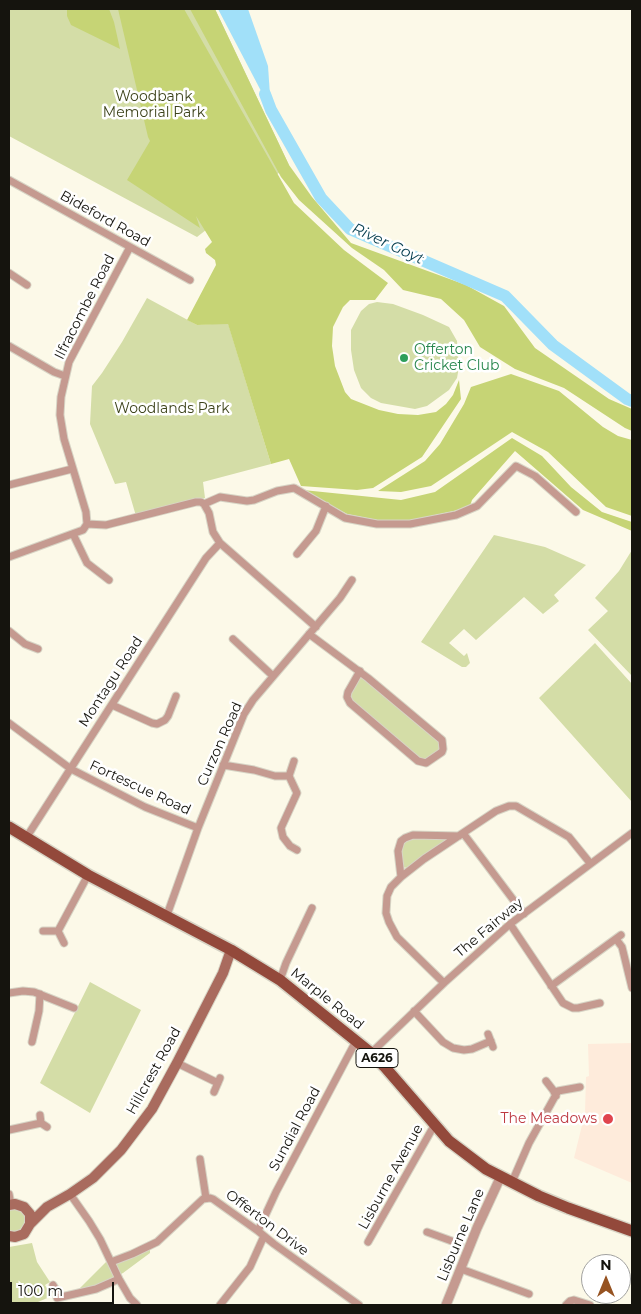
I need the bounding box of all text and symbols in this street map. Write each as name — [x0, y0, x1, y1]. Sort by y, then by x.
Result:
park label: Woodbank Memorial Park — [103, 89, 205, 121]
street label: Bideford Road — [57, 187, 153, 251]
water label: River Goyt — [349, 220, 427, 268]
street label: Ilfracombe Road — [51, 252, 119, 362]
place label: Offerton Cricket Club — [414, 342, 499, 374]
marker: Offerton Cricket Club — [398, 352, 410, 364]
park label: Woodlands Park — [114, 401, 230, 417]
street label: Montagu Road — [75, 634, 147, 730]
street label: Curzon Road — [194, 699, 246, 789]
street label: Fortescue Road — [87, 757, 193, 819]
street label: The Fairway — [452, 895, 526, 961]
street label: Marple Road — [287, 964, 367, 1034]
street label: Hillcrest Road — [123, 1024, 185, 1118]
road number: A626 — [356, 1048, 398, 1068]
street label: Sundial Road — [266, 1084, 324, 1174]
place label: The Meadows — [500, 1111, 597, 1127]
marker: The Meadows — [601, 1112, 615, 1126]
street label: Lisburne Avenue — [355, 1121, 427, 1233]
street label: Offerton Drive — [222, 1186, 312, 1260]
street label: Lisburne Lane — [434, 1186, 488, 1284]
north arrow — [581, 1254, 631, 1304]
text: N — [600, 1256, 612, 1274]
scale bar — [12, 1272, 116, 1304]
text: 100 m — [18, 1281, 63, 1300]

